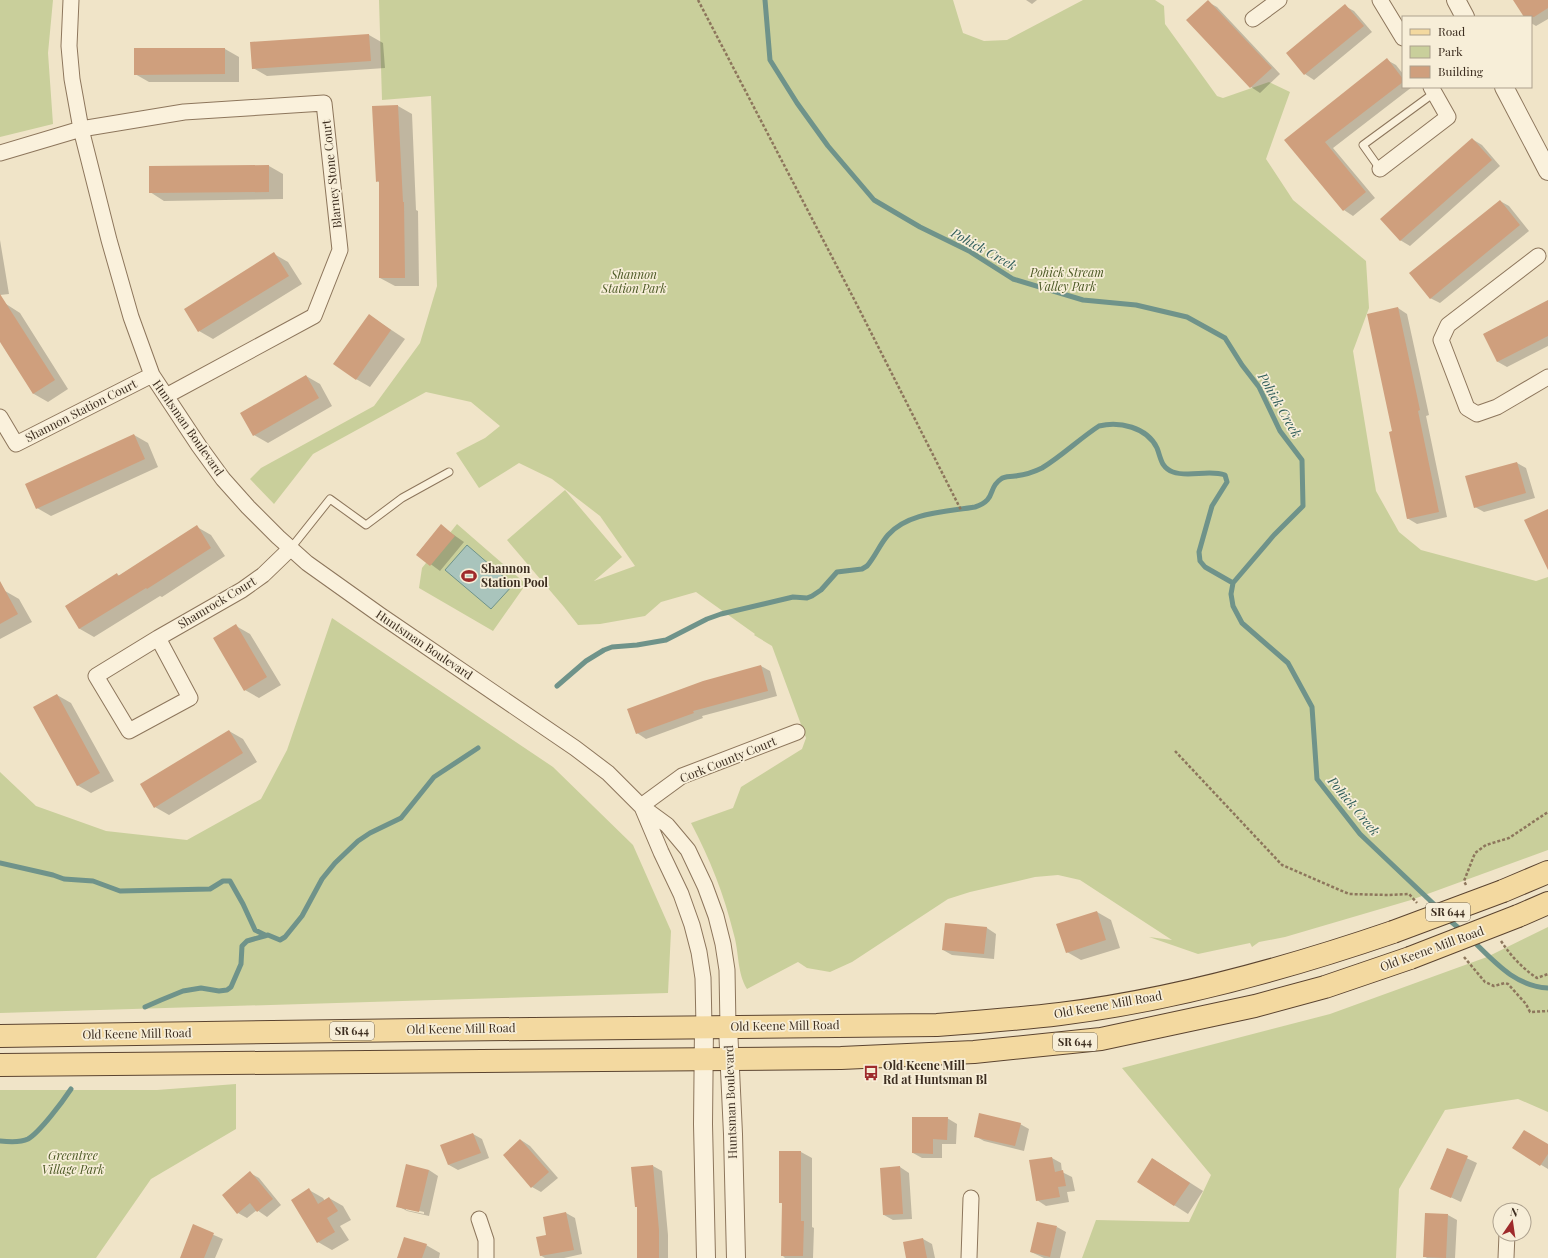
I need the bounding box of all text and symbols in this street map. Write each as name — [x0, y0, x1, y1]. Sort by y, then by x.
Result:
legend — [1402, 16, 1532, 88]
text: Road — [1438, 23, 1465, 39]
text: Park — [1438, 43, 1463, 59]
text: Building — [1438, 63, 1484, 79]
street label: Blarney Stone Court — [317, 118, 345, 229]
water label: Pohick Creek — [948, 223, 1020, 274]
park label: Pohick Stream Valley Park — [1029, 264, 1104, 294]
park label: Shannon Station Park — [601, 266, 666, 296]
water label: Pohick Creek — [1255, 368, 1306, 441]
street label: Shannon Station Court — [22, 375, 140, 445]
street label: Huntsman Boulevard — [150, 376, 228, 479]
place label: Shannon Station Pool — [481, 560, 548, 590]
sports icon: Shannon Station Pool — [460, 567, 478, 585]
street label: Shamrock Court — [174, 572, 259, 632]
street label: Huntsman Boulevard — [373, 606, 476, 683]
street label: Cork County Court — [677, 732, 779, 786]
water label: Pohick Creek — [1324, 772, 1384, 839]
road number: SR 644 — [1426, 903, 1470, 921]
street label: Old Keene Mill Road — [1378, 922, 1486, 974]
street label: Old Keene Mill Road — [1053, 987, 1163, 1021]
street label: Old Keene Mill Road — [730, 1016, 840, 1034]
street label: Old Keene Mill Road — [406, 1019, 516, 1037]
road number: SR 644 — [330, 1022, 374, 1040]
street label: Old Keene Mill Road — [82, 1024, 192, 1042]
road number: SR 644 — [1053, 1033, 1097, 1051]
street label: Huntsman Boulevard — [720, 1045, 740, 1159]
place label: Old Keene Mill Rd at Huntsman Bl — [883, 1057, 988, 1087]
bus stop icon: Old Keene Mill Rd at Huntsman Bl — [862, 1064, 880, 1082]
park label: Greentree Village Park — [42, 1147, 104, 1177]
north arrow — [1492, 1202, 1532, 1242]
text: N — [1509, 1204, 1520, 1220]

